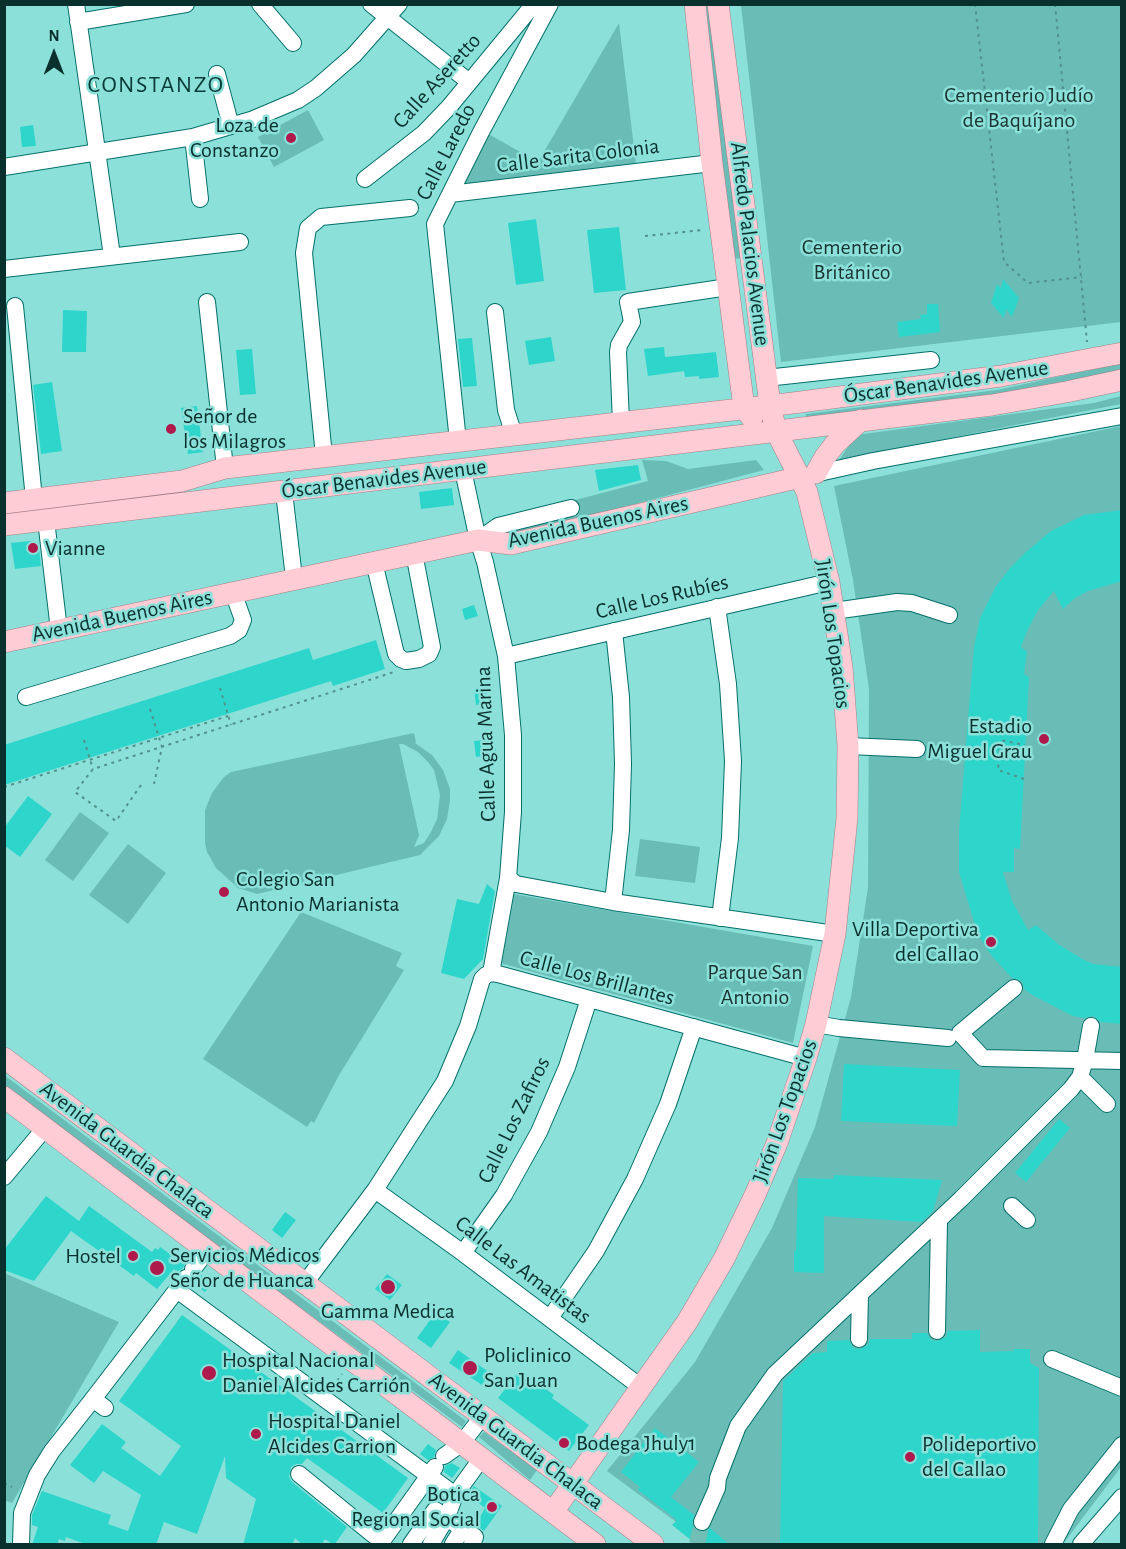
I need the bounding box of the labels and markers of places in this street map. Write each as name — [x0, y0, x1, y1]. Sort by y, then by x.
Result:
place label: Loza de Constanzo — [190, 112, 279, 164]
marker: Loza de Constanzo — [284, 131, 298, 145]
place label: Señor de los Milagros — [183, 403, 286, 454]
marker: Señor de los Milagros — [164, 422, 178, 436]
place label: Vianne — [45, 535, 105, 561]
marker: Vianne — [26, 541, 40, 555]
place label: Estadio Miguel Grau — [927, 713, 1032, 764]
marker: Estadio Miguel Grau — [1037, 732, 1051, 746]
place label: Colegio San Antonio Marianista — [236, 866, 400, 918]
marker: Colegio San Antonio Marianista — [217, 885, 231, 899]
place label: Villa Deportiva del Callao — [852, 916, 979, 968]
marker: Villa Deportiva del Callao — [984, 935, 998, 949]
place label: Servicios Médicos Señor de Huanca — [170, 1242, 320, 1294]
place label: Hostel — [65, 1243, 121, 1269]
marker: Hostel — [126, 1249, 140, 1263]
marker: Servicios Médicos Señor de Huanca — [148, 1259, 166, 1277]
marker: Gamma Medica — [379, 1278, 397, 1296]
place label: Gamma Medica — [321, 1298, 455, 1324]
place label: Policlinico San Juan — [484, 1342, 571, 1394]
place label: Hospital Nacional Daniel Alcides Carrión — [222, 1347, 410, 1398]
marker: Policlinico San Juan — [461, 1359, 479, 1377]
marker: Hospital Nacional Daniel Alcides Carrión — [200, 1364, 218, 1382]
place label: Hospital Daniel Alcides Carrion — [268, 1408, 401, 1460]
marker: Hospital Daniel Alcides Carrion — [249, 1427, 263, 1441]
place label: Bodega Jhuly1 — [576, 1430, 696, 1456]
place label: Polideportivo del Callao — [922, 1431, 1037, 1482]
marker: Bodega Jhuly1 — [557, 1436, 571, 1450]
marker: Polideportivo del Callao — [903, 1450, 917, 1464]
place label: Botica Regional Social — [351, 1481, 480, 1532]
marker: Botica Regional Social — [485, 1500, 499, 1514]

